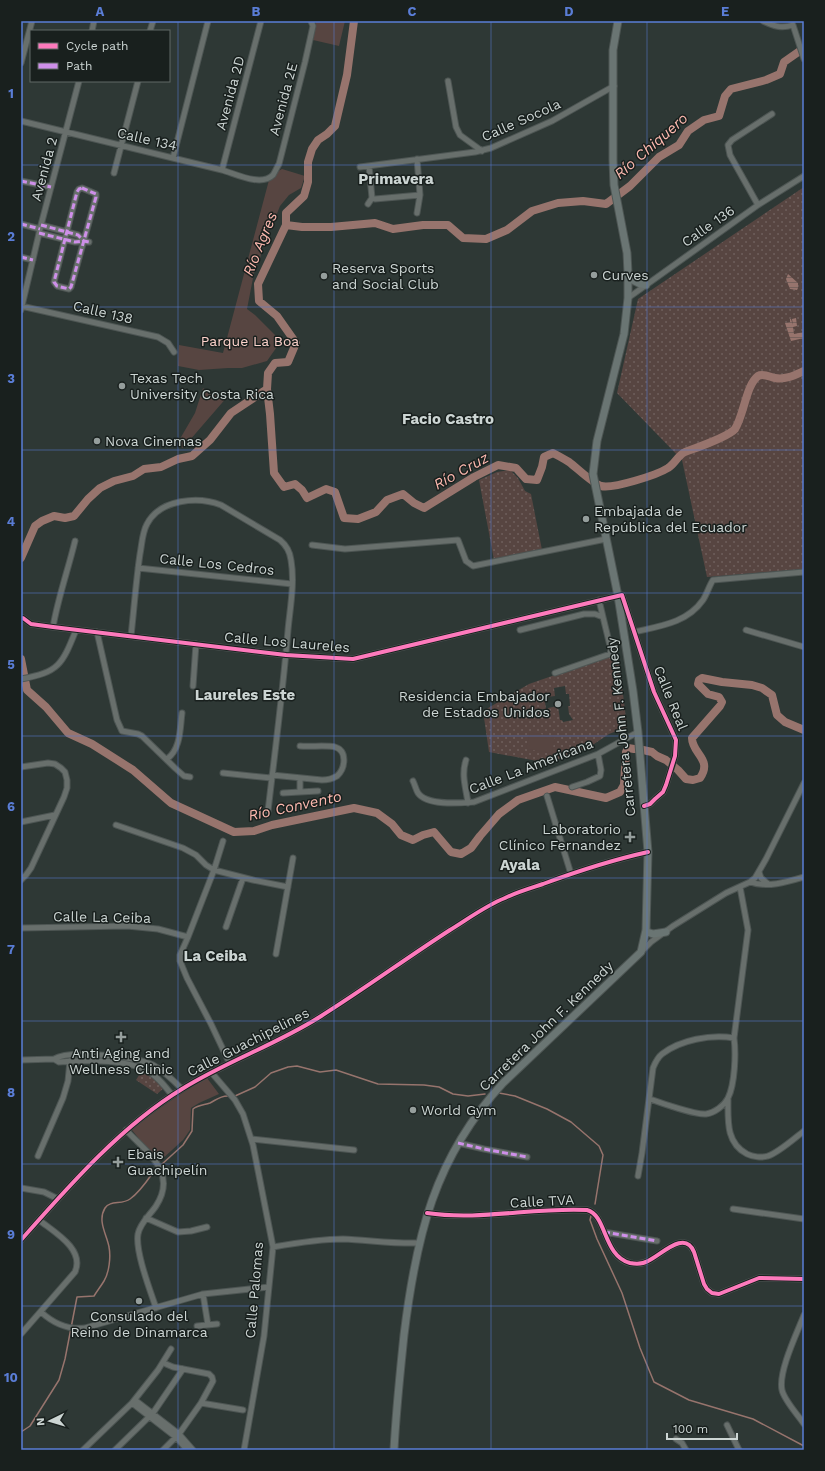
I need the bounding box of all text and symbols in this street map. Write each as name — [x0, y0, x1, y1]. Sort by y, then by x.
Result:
text: A — [96, 4, 105, 19]
text: B — [252, 4, 261, 19]
text: C — [408, 4, 417, 19]
text: D — [564, 4, 574, 19]
text: E — [721, 4, 729, 19]
legend — [30, 30, 170, 82]
text: Cycle path — [66, 39, 128, 53]
street label: Avenida 2D — [212, 54, 248, 132]
text: Path — [66, 59, 92, 73]
street label: Avenida 2E — [266, 61, 300, 137]
text: 1 — [8, 86, 14, 101]
street label: Calle Socola — [479, 95, 563, 145]
water label: Río Chiquero — [611, 109, 692, 183]
street label: Calle 134 — [116, 124, 178, 154]
street label: Avenida 2 — [28, 135, 60, 203]
district label: Primavera — [358, 170, 434, 188]
street label: Calle 136 — [679, 202, 737, 250]
water label: Río Agres — [239, 209, 281, 279]
text: 2 — [7, 229, 15, 244]
place label: Reserva Sports and Social Club — [332, 260, 439, 292]
place label: Curves — [602, 267, 649, 283]
marker: Curves — [589, 270, 599, 280]
marker: Reserva Sports and Social Club — [319, 271, 329, 281]
street label: Calle 138 — [72, 297, 134, 327]
park label: Parque La Boa — [201, 333, 299, 349]
place label: Texas Tech University Costa Rica — [130, 370, 274, 402]
text: 3 — [7, 371, 15, 386]
marker: Texas Tech University Costa Rica — [117, 381, 127, 391]
district label: Facio Castro — [402, 410, 494, 428]
place label: Nova Cinemas — [105, 433, 202, 449]
marker: Nova Cinemas — [92, 436, 102, 446]
water label: Río Cruz — [430, 448, 492, 493]
place label: Embajada de República del Ecuador — [594, 503, 747, 535]
text: 4 — [7, 514, 16, 529]
marker: Embajada de República del Ecuador — [581, 514, 591, 524]
street label: Calle Los Cedros — [159, 550, 275, 578]
street label: Calle Los Laureles — [224, 629, 350, 655]
street label: Carretera John F. Kennedy — [604, 636, 638, 817]
text: 5 — [7, 657, 15, 672]
street label: Calle Real — [651, 663, 691, 733]
district label: Laureles Este — [195, 686, 296, 704]
place label: Residencia Embajador de Estados Unidos — [399, 688, 550, 720]
marker: Residencia Embajador de Estados Unidos — [553, 699, 563, 709]
street label: Calle La Americana — [467, 735, 595, 797]
water label: Río Convento — [247, 787, 343, 825]
text: 6 — [7, 799, 15, 814]
place label: Laboratorio Clínico Fernandez — [499, 821, 621, 853]
marker: Laboratorio Clínico Fernandez — [624, 831, 636, 843]
district label: Ayala — [500, 856, 540, 874]
street label: Calle La Ceiba — [53, 908, 151, 926]
text: 7 — [7, 942, 15, 957]
district label: La Ceiba — [183, 947, 247, 965]
street label: Carretera John F. Kennedy — [476, 957, 617, 1094]
street label: Calle Guachipelines — [184, 1004, 312, 1080]
marker: Anti Aging and Wellness Clinic — [115, 1031, 127, 1043]
place label: Anti Aging and Wellness Clinic — [69, 1045, 173, 1077]
text: 8 — [7, 1085, 15, 1100]
place label: World Gym — [421, 1102, 497, 1118]
marker: World Gym — [408, 1105, 418, 1115]
place label: Ebais Guachipelín — [127, 1146, 207, 1178]
marker: Ebais Guachipelín — [112, 1156, 124, 1168]
street label: Calle TVA — [509, 1191, 575, 1211]
text: 9 — [7, 1227, 15, 1242]
street label: Calle Palomas — [242, 1241, 266, 1339]
marker: Consulado del Reino de Dinamarca — [134, 1296, 144, 1306]
place label: Consulado del Reino de Dinamarca — [70, 1308, 208, 1340]
text: 10 — [4, 1370, 18, 1385]
north arrow — [30, 1401, 70, 1441]
scale bar — [667, 1415, 737, 1441]
text: N — [34, 1417, 47, 1426]
text: 100 m — [673, 1422, 708, 1436]

